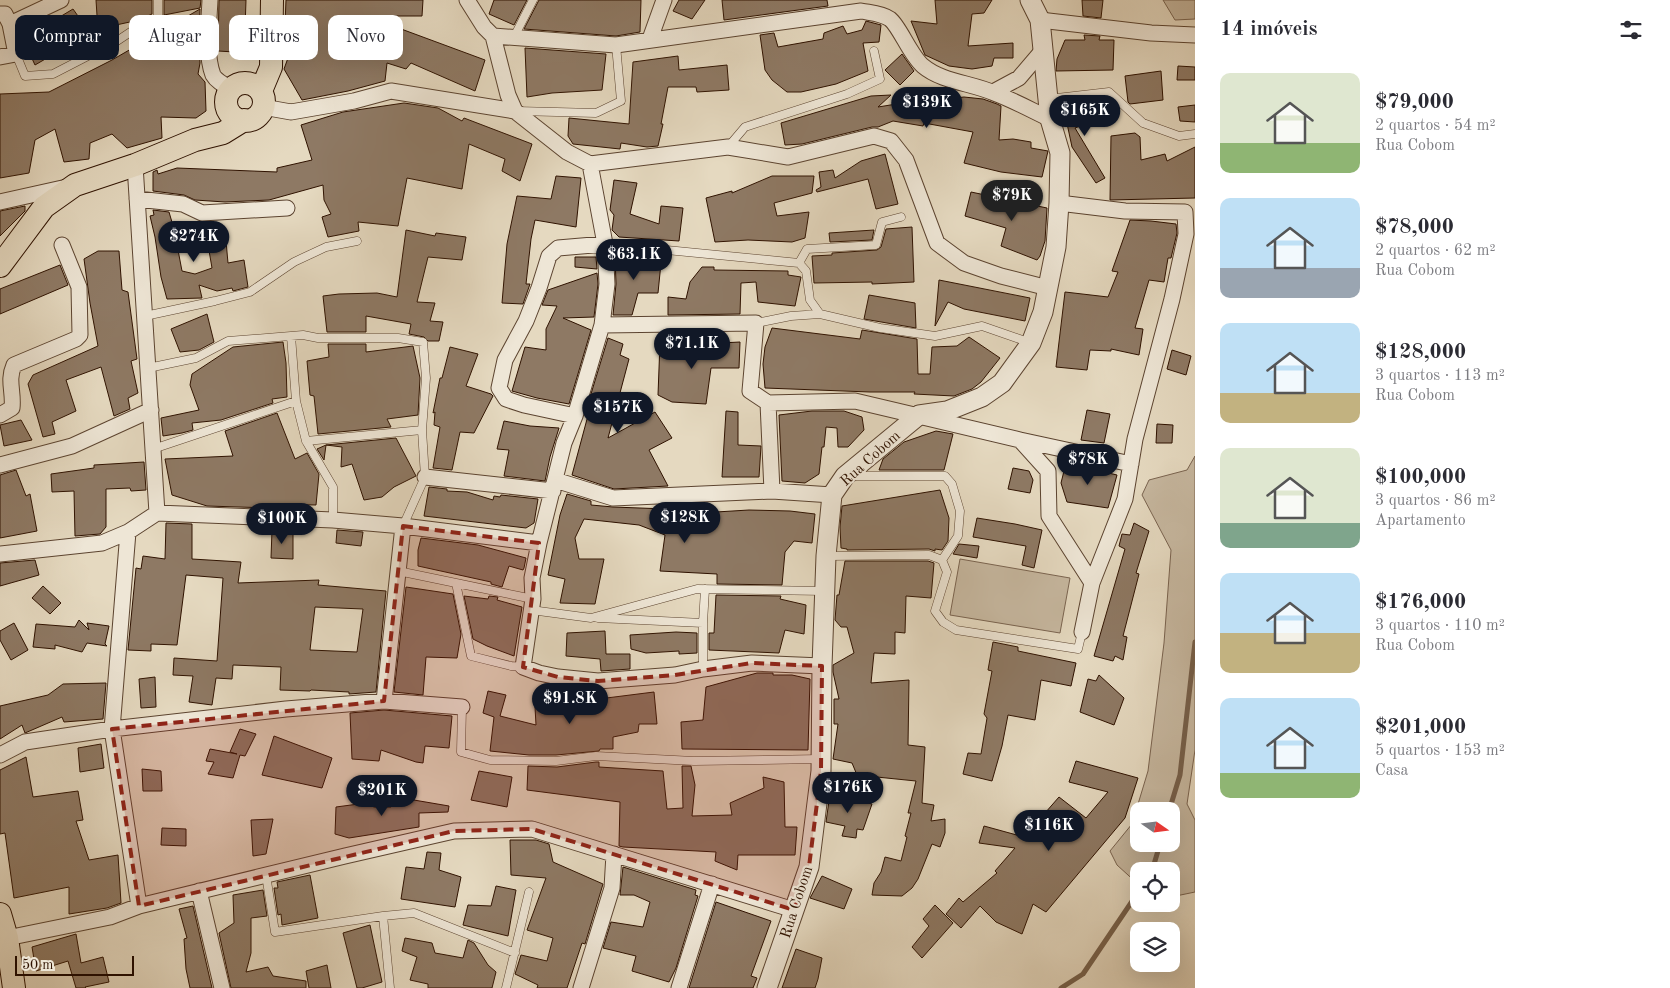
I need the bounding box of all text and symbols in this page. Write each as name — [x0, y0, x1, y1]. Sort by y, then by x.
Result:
chip: Comprar — [15, 15, 119, 60]
chip: Alugar — [129, 15, 219, 60]
chip: Filtros — [229, 15, 318, 60]
chip: Novo — [328, 15, 403, 60]
icon: filters — [1617, 16, 1645, 44]
text: 14 imóveis — [1220, 19, 1318, 40]
pin: $139K — [892, 86, 962, 129]
text: $79,000 — [1375, 92, 1454, 113]
icon: home — [1260, 93, 1320, 153]
pin: $165K — [1050, 94, 1120, 137]
text: $139K — [902, 95, 952, 111]
text: $165K — [1060, 103, 1110, 119]
text: 2 quartos · 54 m² — [1375, 118, 1496, 134]
text: Rua Cobom — [1375, 138, 1455, 154]
pin: $79K — [982, 180, 1042, 222]
text: $79K — [992, 188, 1032, 204]
text: $78,000 — [1375, 217, 1454, 238]
icon: home — [1260, 218, 1320, 278]
pin: $274K — [159, 220, 229, 263]
text: $274K — [169, 229, 219, 245]
pin: $63.1K — [593, 238, 675, 281]
text: 2 quartos · 62 m² — [1375, 243, 1496, 259]
text: $63.1K — [607, 247, 661, 263]
text: Rua Cobom — [1375, 263, 1455, 279]
pin: $71.1K — [651, 328, 733, 370]
text: $71.1K — [665, 336, 719, 352]
text: $128,000 — [1375, 342, 1466, 363]
icon: home — [1260, 343, 1320, 403]
text: 3 quartos · 113 m² — [1375, 368, 1505, 384]
text: Rua Cobom — [1375, 388, 1455, 404]
pin: $157K — [583, 392, 653, 434]
text: $157K — [593, 400, 643, 416]
street label: Rua Cobom — [838, 428, 904, 490]
pin: $78K — [1058, 444, 1118, 486]
text: $78K — [1068, 452, 1108, 468]
text: $100,000 — [1375, 467, 1466, 488]
icon: home — [1260, 468, 1320, 528]
text: 3 quartos · 86 m² — [1375, 493, 1496, 509]
pin: $100K — [247, 502, 317, 545]
pin: $128K — [650, 502, 720, 544]
text: $128K — [660, 510, 710, 526]
text: $100K — [257, 511, 307, 527]
text: Apartamento — [1375, 513, 1466, 529]
text: $176,000 — [1375, 592, 1466, 613]
icon: home — [1260, 593, 1320, 653]
text: 3 quartos · 110 m² — [1375, 618, 1505, 634]
text: Rua Cobom — [1375, 638, 1455, 654]
pin: $91.8K — [529, 682, 611, 725]
text: $91.8K — [543, 691, 597, 707]
text: $201,000 — [1375, 717, 1466, 738]
icon: home — [1260, 718, 1320, 778]
text: 5 quartos · 153 m² — [1375, 743, 1505, 759]
text: Casa — [1375, 763, 1408, 779]
pin: $176K — [813, 772, 883, 814]
pin: $201K — [347, 774, 417, 817]
text: $176K — [823, 780, 873, 796]
text: $201K — [357, 783, 407, 799]
north arrow — [1130, 802, 1180, 852]
map controls — [1130, 802, 1180, 972]
pin: $116K — [1014, 810, 1084, 852]
text: $116K — [1024, 818, 1074, 834]
button: locate — [1130, 862, 1180, 912]
street label: Rua Cobom — [779, 864, 816, 940]
button: layers — [1130, 922, 1180, 972]
scale bar — [15, 953, 134, 976]
text: 50 m — [22, 958, 53, 972]

